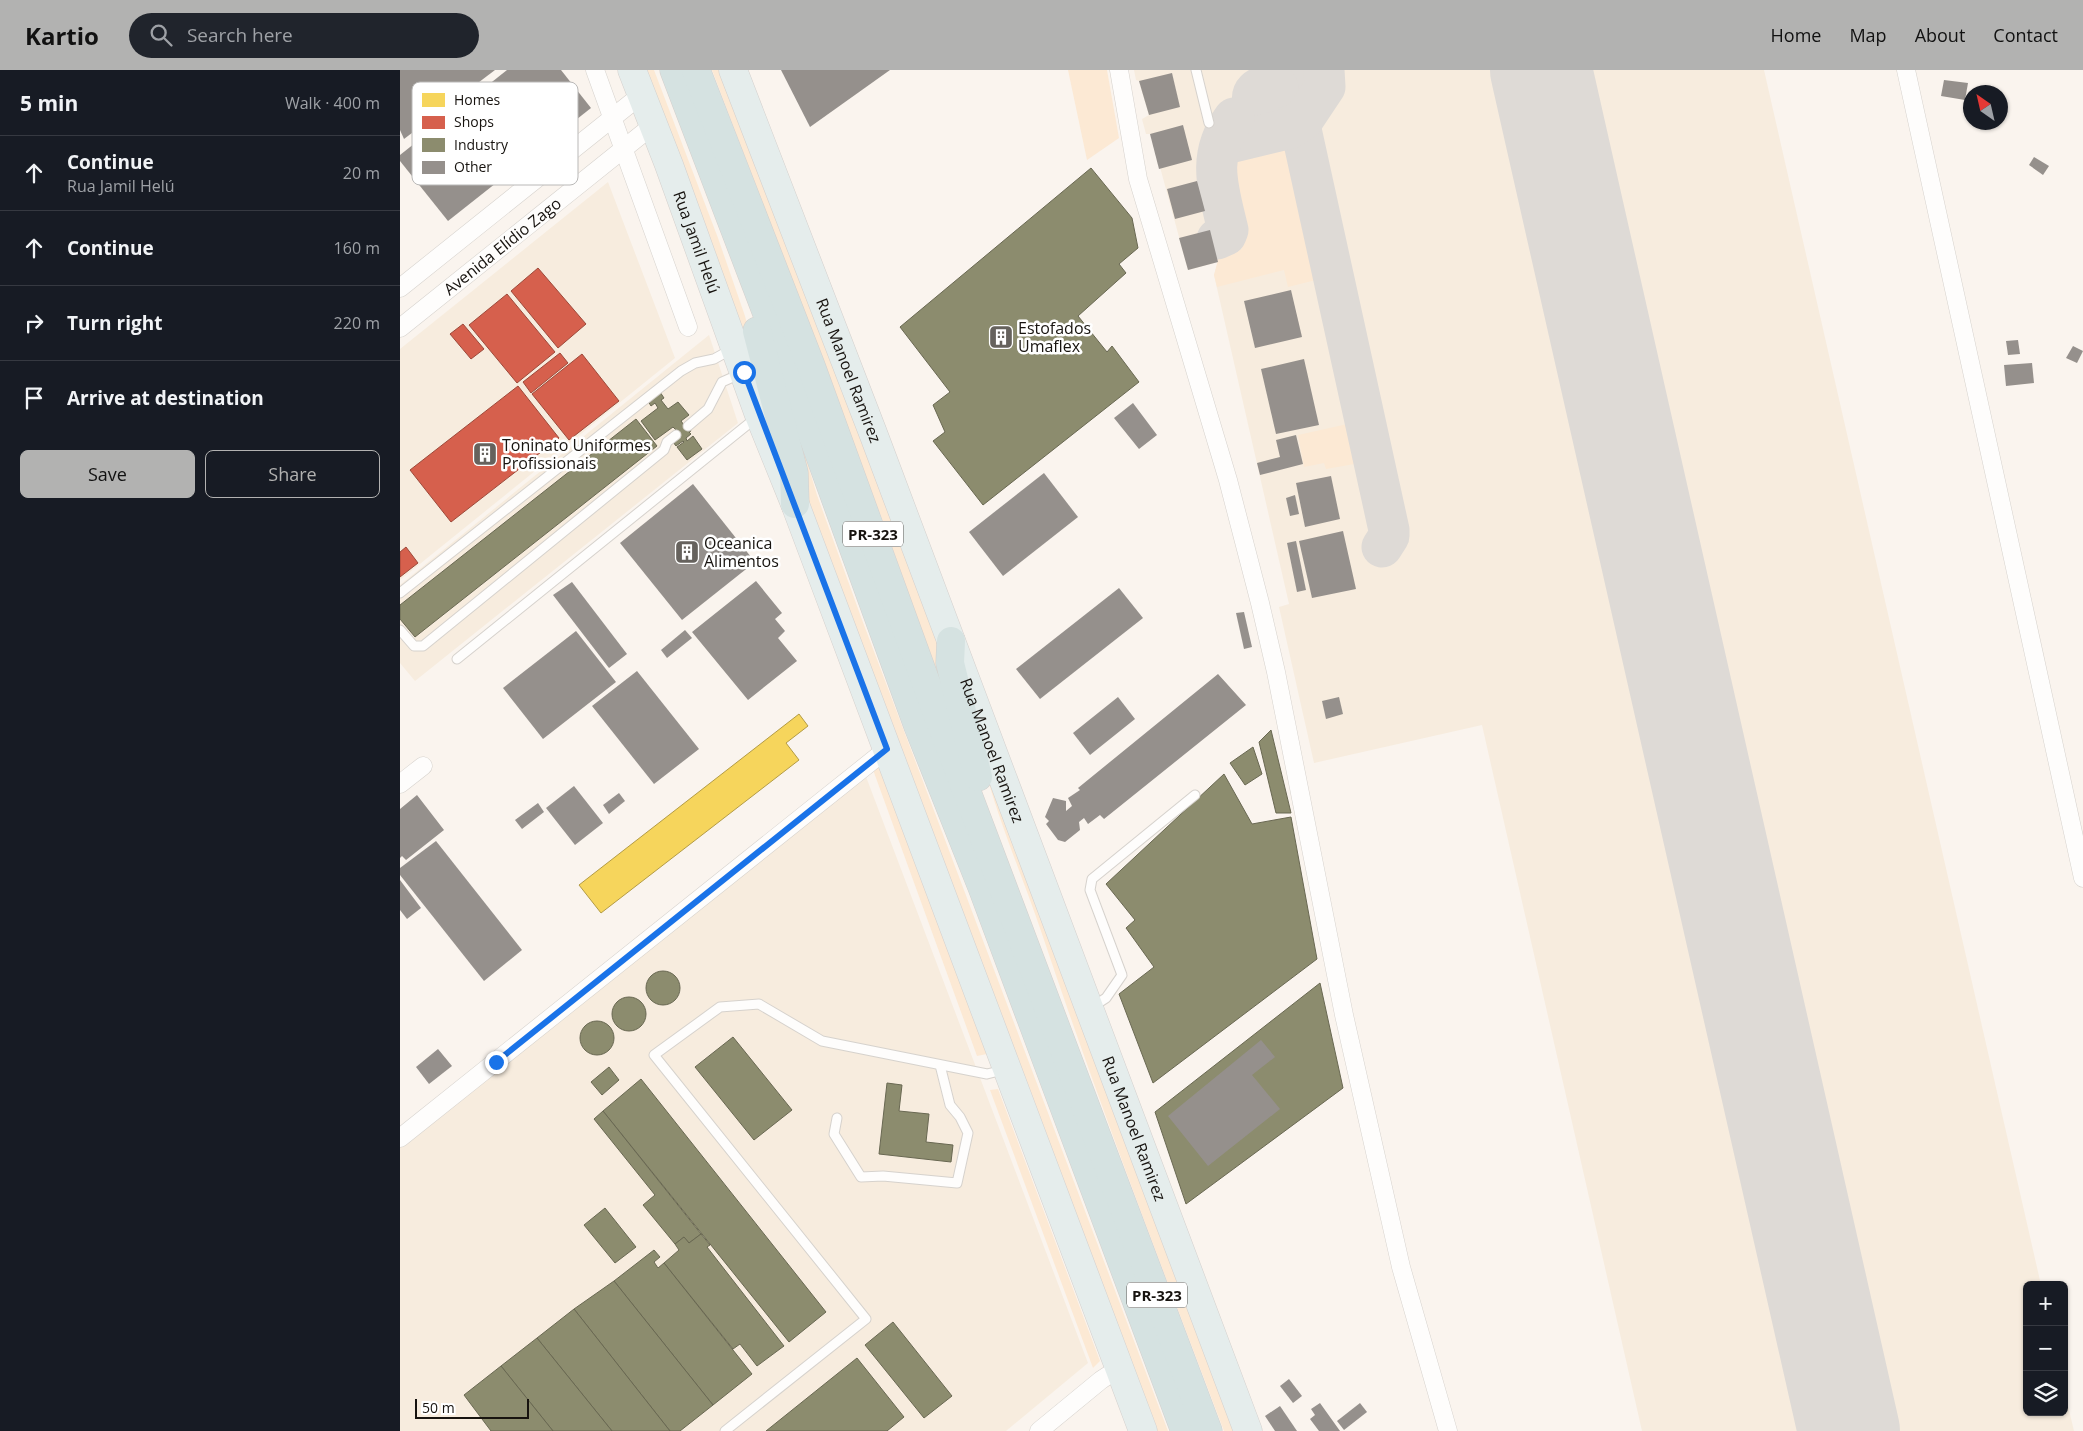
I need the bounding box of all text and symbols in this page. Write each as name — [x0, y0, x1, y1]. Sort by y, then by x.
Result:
search box — [129, 13, 479, 58]
text: Kartio — [25, 19, 99, 52]
icon: search — [147, 21, 175, 49]
text: Search here — [187, 22, 293, 48]
text: Home — [1771, 23, 1821, 47]
text: Map — [1849, 23, 1887, 47]
text: About — [1915, 23, 1965, 47]
text: Contact — [1993, 23, 2058, 47]
legend — [412, 82, 578, 185]
north arrow — [1963, 85, 2008, 130]
text: 5 min — [20, 89, 78, 117]
text: Homes — [454, 90, 501, 109]
text: Walk · 400 m — [285, 92, 380, 114]
text: Shops — [454, 112, 494, 131]
text: Industry — [454, 135, 509, 154]
text: Continue — [67, 149, 154, 175]
text: Other — [454, 157, 492, 176]
icon: ahead — [20, 159, 48, 187]
text: 20 m — [343, 162, 380, 184]
text: Rua Jamil Helú — [67, 175, 175, 197]
street label: Rua Jamil Helú — [668, 188, 725, 297]
street label: Avenida Elídio Zago — [439, 192, 566, 300]
icon: ahead — [20, 234, 48, 262]
text: Continue — [67, 235, 154, 261]
text: 160 m — [334, 237, 380, 259]
street label: Rua Manoel Ramirez — [811, 295, 887, 446]
icon: right — [20, 309, 48, 337]
text: Turn right — [67, 310, 162, 336]
text: 220 m — [334, 312, 380, 334]
place label: Estofados Umaflex — [1018, 317, 1091, 357]
building icon: Estofados Umaflex — [988, 324, 1014, 350]
route start — [733, 361, 756, 384]
icon: arrive — [20, 384, 48, 412]
text: Arrive at destination — [67, 385, 264, 411]
place label: Toninato Uniformes Profissionais — [502, 434, 651, 474]
building icon: Toninato Uniformes Profissionais — [472, 441, 498, 467]
button: Save — [20, 450, 195, 498]
button: Share — [205, 450, 380, 498]
road number: PR-323 — [843, 522, 903, 546]
place label: Oceanica Alimentos — [704, 532, 779, 572]
building icon: Oceanica Alimentos — [674, 539, 700, 565]
street label: Rua Manoel Ramirez — [955, 675, 1029, 826]
route end — [485, 1051, 508, 1074]
street label: Rua Manoel Ramirez — [1097, 1053, 1172, 1204]
map controls — [2023, 1281, 2068, 1416]
button: + — [2023, 1281, 2068, 1326]
road number: PR-323 — [1127, 1282, 1187, 1308]
button: − — [2023, 1326, 2068, 1371]
button: layers — [2023, 1371, 2068, 1416]
scale bar — [415, 1396, 529, 1419]
text: 50 m — [422, 1398, 455, 1417]

